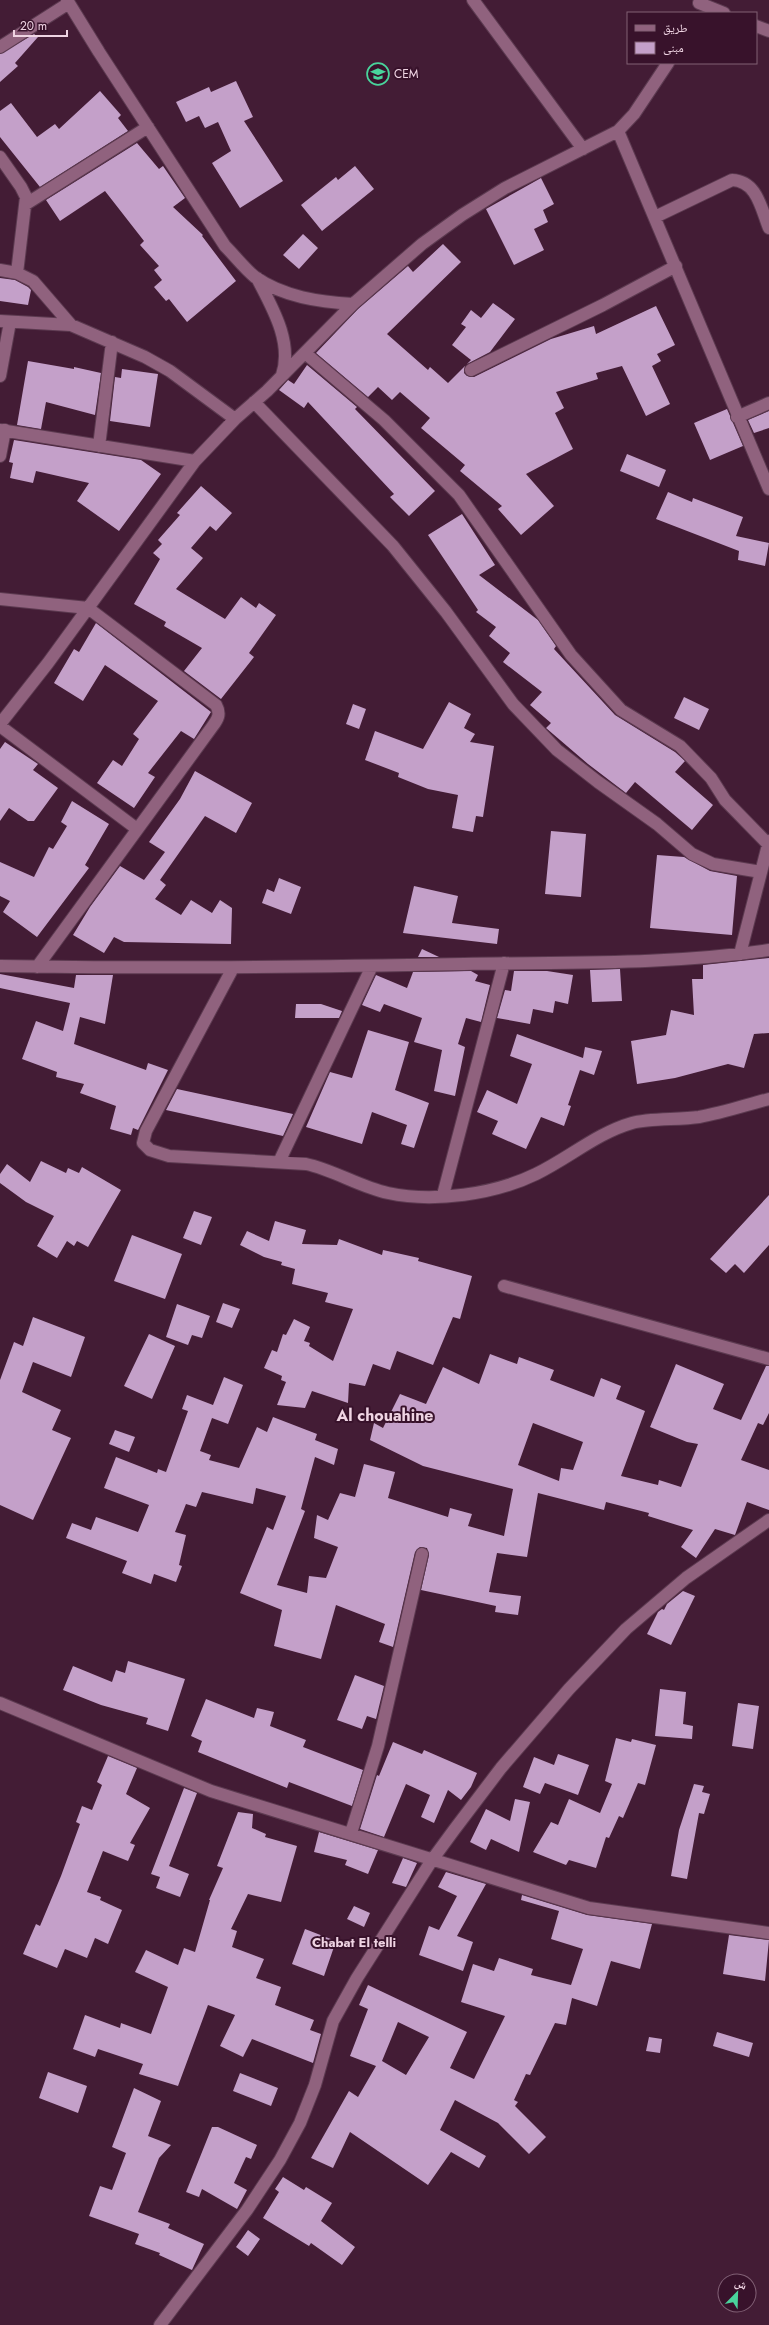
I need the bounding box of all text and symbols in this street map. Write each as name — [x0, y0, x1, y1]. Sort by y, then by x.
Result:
scale bar — [14, 12, 67, 38]
legend — [627, 12, 757, 64]
text: 20 m — [20, 17, 47, 35]
text: طريق — [663, 19, 688, 37]
text: مبنى — [663, 39, 684, 57]
school or university icon: CEM — [365, 61, 391, 87]
place label: CEM — [394, 65, 419, 83]
district label: Al chouahine — [335, 1404, 434, 1427]
district label: Chabat El telli — [312, 1933, 396, 1952]
north arrow — [717, 2273, 757, 2313]
text: ش — [732, 2274, 750, 2294]

